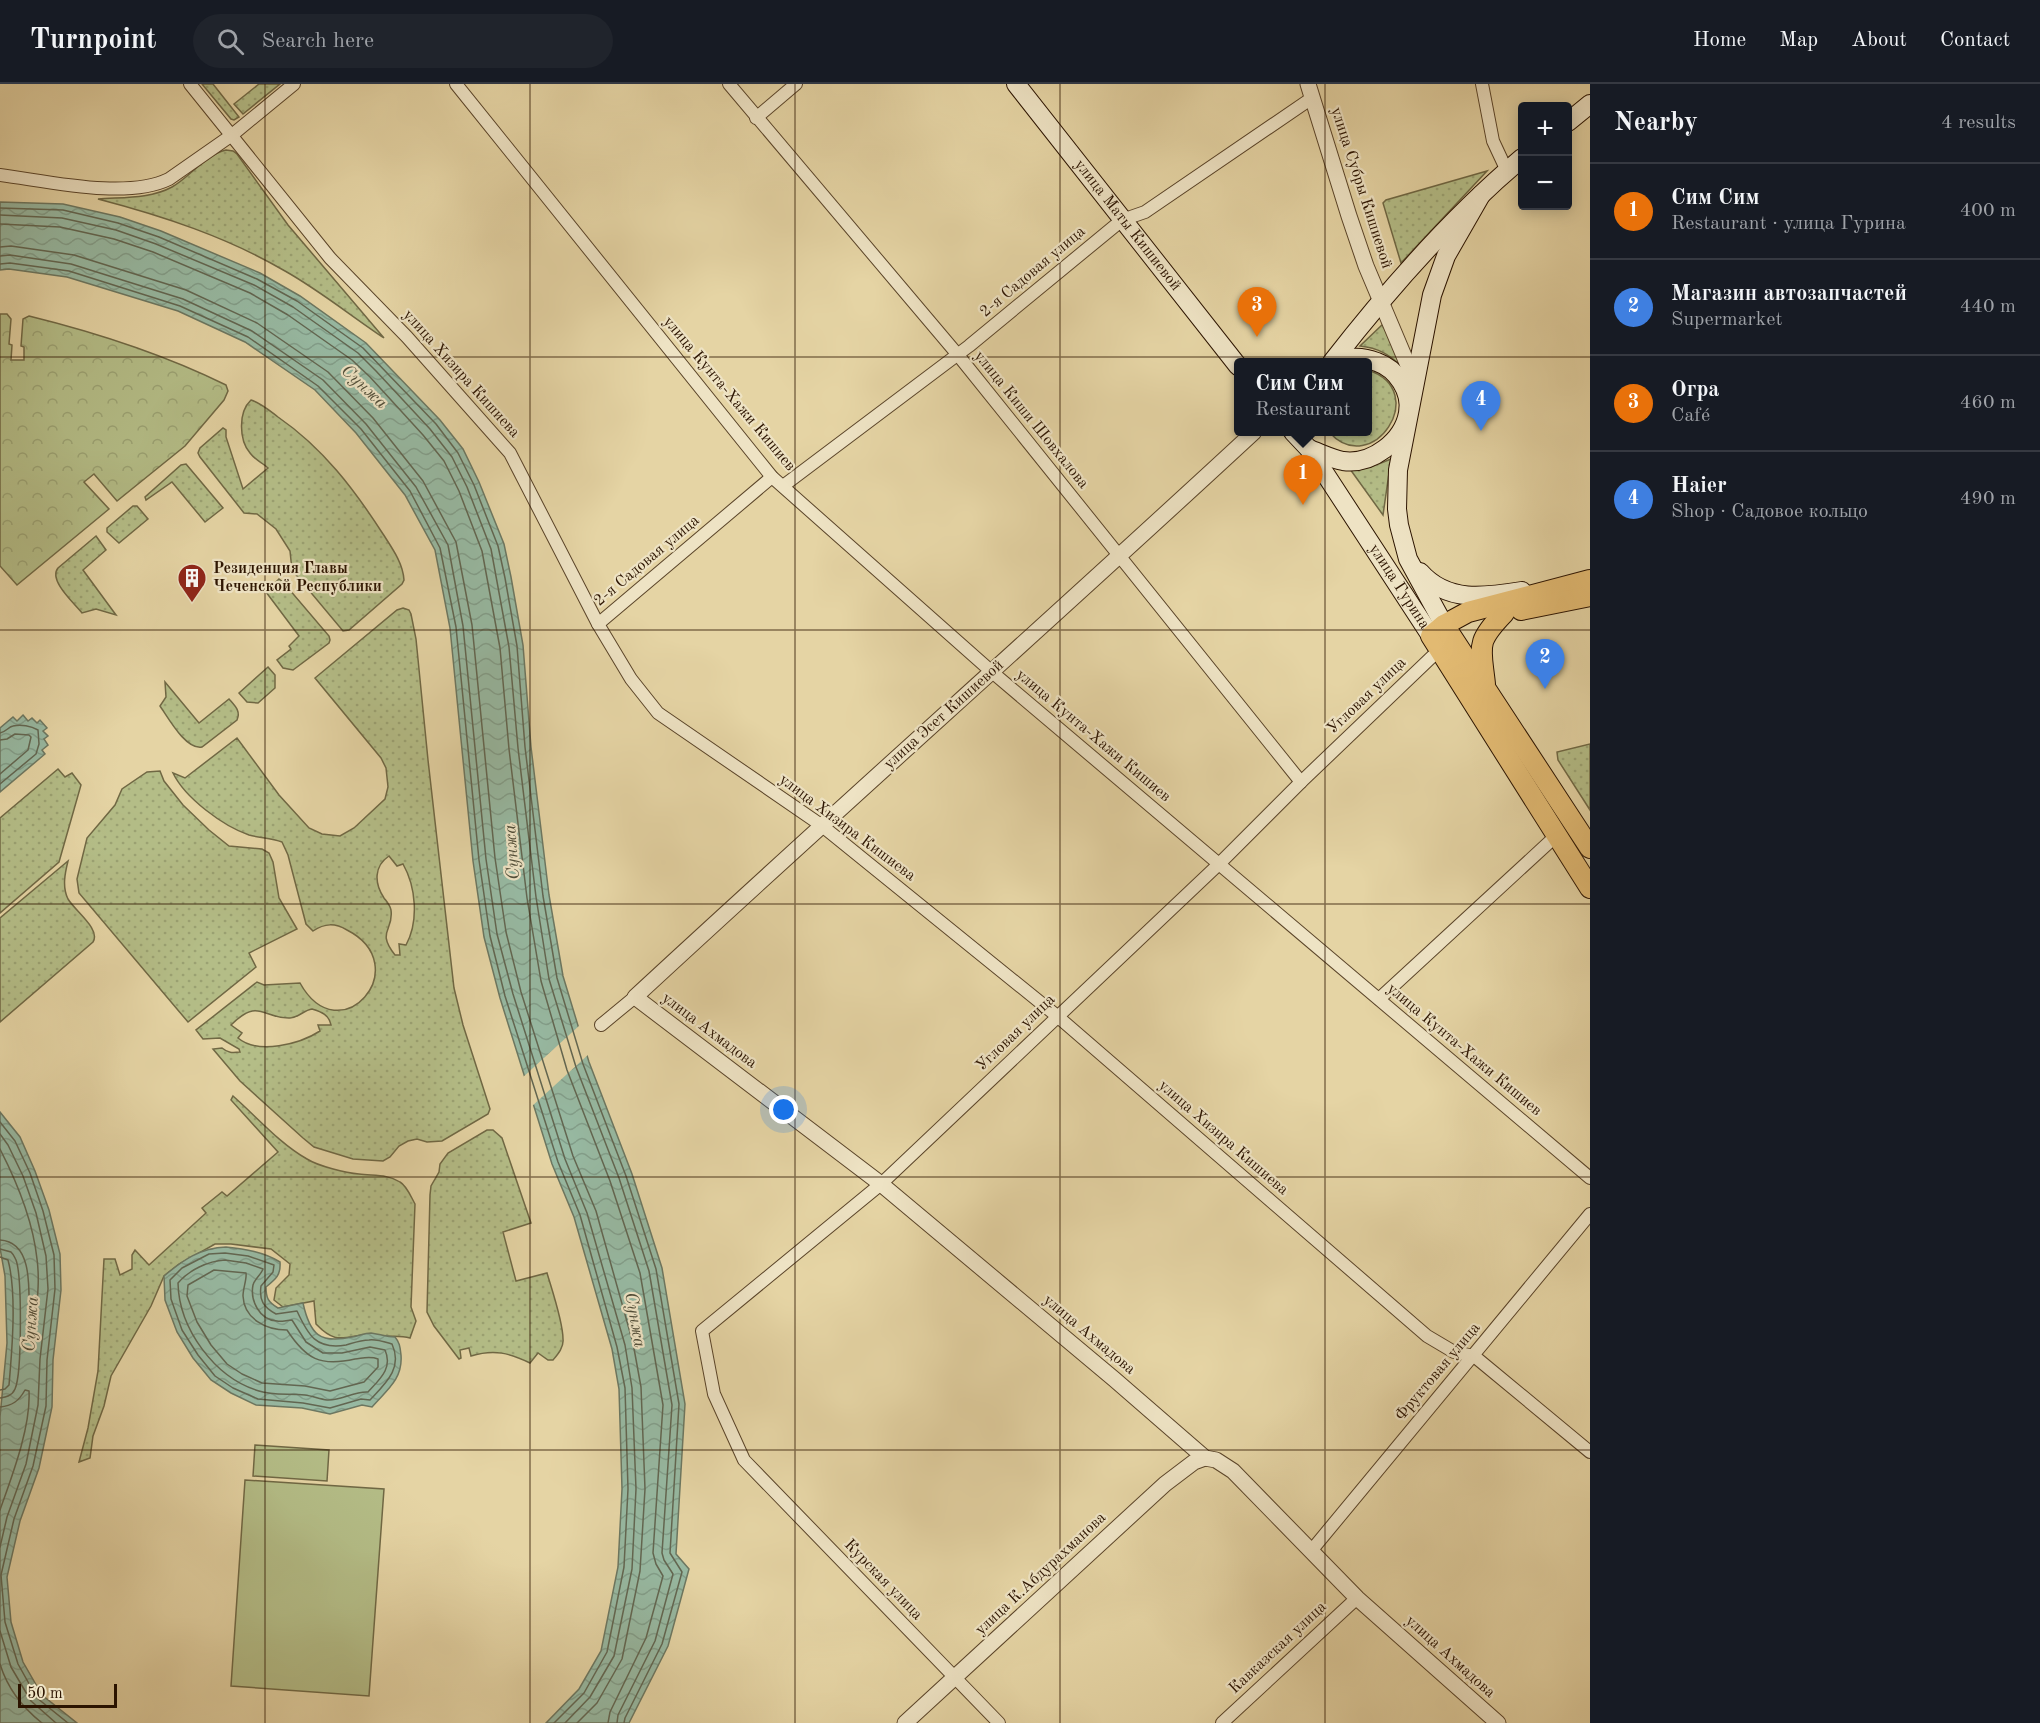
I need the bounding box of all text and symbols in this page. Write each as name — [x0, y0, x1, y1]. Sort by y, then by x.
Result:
search box — [193, 14, 613, 68]
icon: search — [214, 25, 247, 58]
text: Turnpoint — [30, 27, 157, 55]
text: Search here — [262, 30, 374, 52]
text: Home — [1693, 30, 1746, 51]
text: Map — [1779, 30, 1818, 51]
text: About — [1851, 30, 1907, 51]
text: Contact — [1940, 30, 2010, 51]
map controls — [1518, 102, 1572, 210]
button: + — [1518, 102, 1572, 156]
street label: улица Субры Кишиевой — [1327, 105, 1395, 271]
text: Nearby — [1614, 110, 1698, 136]
text: 4 results — [1941, 113, 2016, 133]
button: − — [1518, 156, 1572, 210]
street label: улица Маты Кишиевой — [1071, 157, 1184, 294]
text: Сим Сим — [1671, 187, 1760, 209]
text: 1 — [1628, 201, 1639, 221]
text: 400 m — [1960, 201, 2016, 221]
text: Restaurant · улица Гурина — [1671, 214, 1906, 234]
street label: 2-я Садовая улица — [977, 223, 1089, 320]
text: Магазин автозапчастей — [1671, 283, 1907, 305]
pin: 3 — [1238, 288, 1276, 337]
text: 2 — [1628, 297, 1639, 317]
text: 440 m — [1960, 297, 2016, 317]
street label: улица Хизира Кишиева — [399, 307, 523, 441]
text: Supermarket — [1671, 310, 1782, 330]
street label: улица Кунта-Хажи Кишиев — [660, 314, 798, 474]
street label: улица Киши Шовхалова — [971, 348, 1091, 492]
popup — [1234, 358, 1372, 436]
water label: Сунжа — [337, 361, 391, 413]
text: Сим Сим — [1255, 373, 1344, 395]
text: Огра — [1671, 379, 1720, 401]
pin: 4 — [1462, 382, 1500, 431]
text: 3 — [1628, 393, 1639, 413]
text: 460 m — [1960, 393, 2016, 413]
text: Restaurant — [1255, 400, 1351, 420]
text: Café — [1671, 406, 1710, 426]
pin: 1 — [1284, 456, 1322, 505]
text: Haier — [1671, 475, 1727, 497]
text: 4 — [1628, 489, 1639, 509]
text: 490 m — [1960, 489, 2016, 509]
text: Shop · Садовое кольцо — [1671, 502, 1868, 522]
street label: 2-я Садовая улица — [591, 512, 703, 609]
street label: улица Гурина — [1366, 542, 1432, 632]
place label: Резиденция Главы Чеченской Республики — [213, 561, 382, 595]
building icon: Резиденция Главы Чеченской Республики — [176, 562, 208, 604]
pin: 2 — [1526, 640, 1564, 689]
street label: Угловая улица — [1324, 654, 1410, 737]
street label: улица Эсет Кишиевой — [881, 657, 1007, 773]
street label: улица Кунта-Хажи Кишиев — [1013, 667, 1173, 805]
street label: улица Хизира Кишиева — [776, 772, 918, 884]
water label: Сунжа — [501, 823, 523, 880]
street label: улица Кунта-Хажи Кишиев — [1384, 981, 1544, 1119]
street label: улица Ахмадова — [658, 990, 760, 1072]
street label: Угловая улица — [973, 991, 1059, 1074]
street label: улица Хизира Кишиева — [1155, 1077, 1291, 1199]
your location — [769, 1095, 798, 1124]
water label: Сунжа — [621, 1291, 649, 1349]
street label: улица Ахмадова — [1040, 1292, 1138, 1378]
water label: Сунжа — [20, 1295, 42, 1352]
street label: Фруктовая улица — [1392, 1320, 1484, 1424]
street label: улица К.Абдурахманова — [973, 1509, 1109, 1638]
street label: Курская улица — [841, 1537, 925, 1623]
street label: Кавказская улица — [1226, 1599, 1330, 1697]
street label: улица Ахмадова — [1402, 1613, 1498, 1701]
scale bar — [18, 1681, 117, 1708]
text: 50 m — [27, 1686, 63, 1702]

